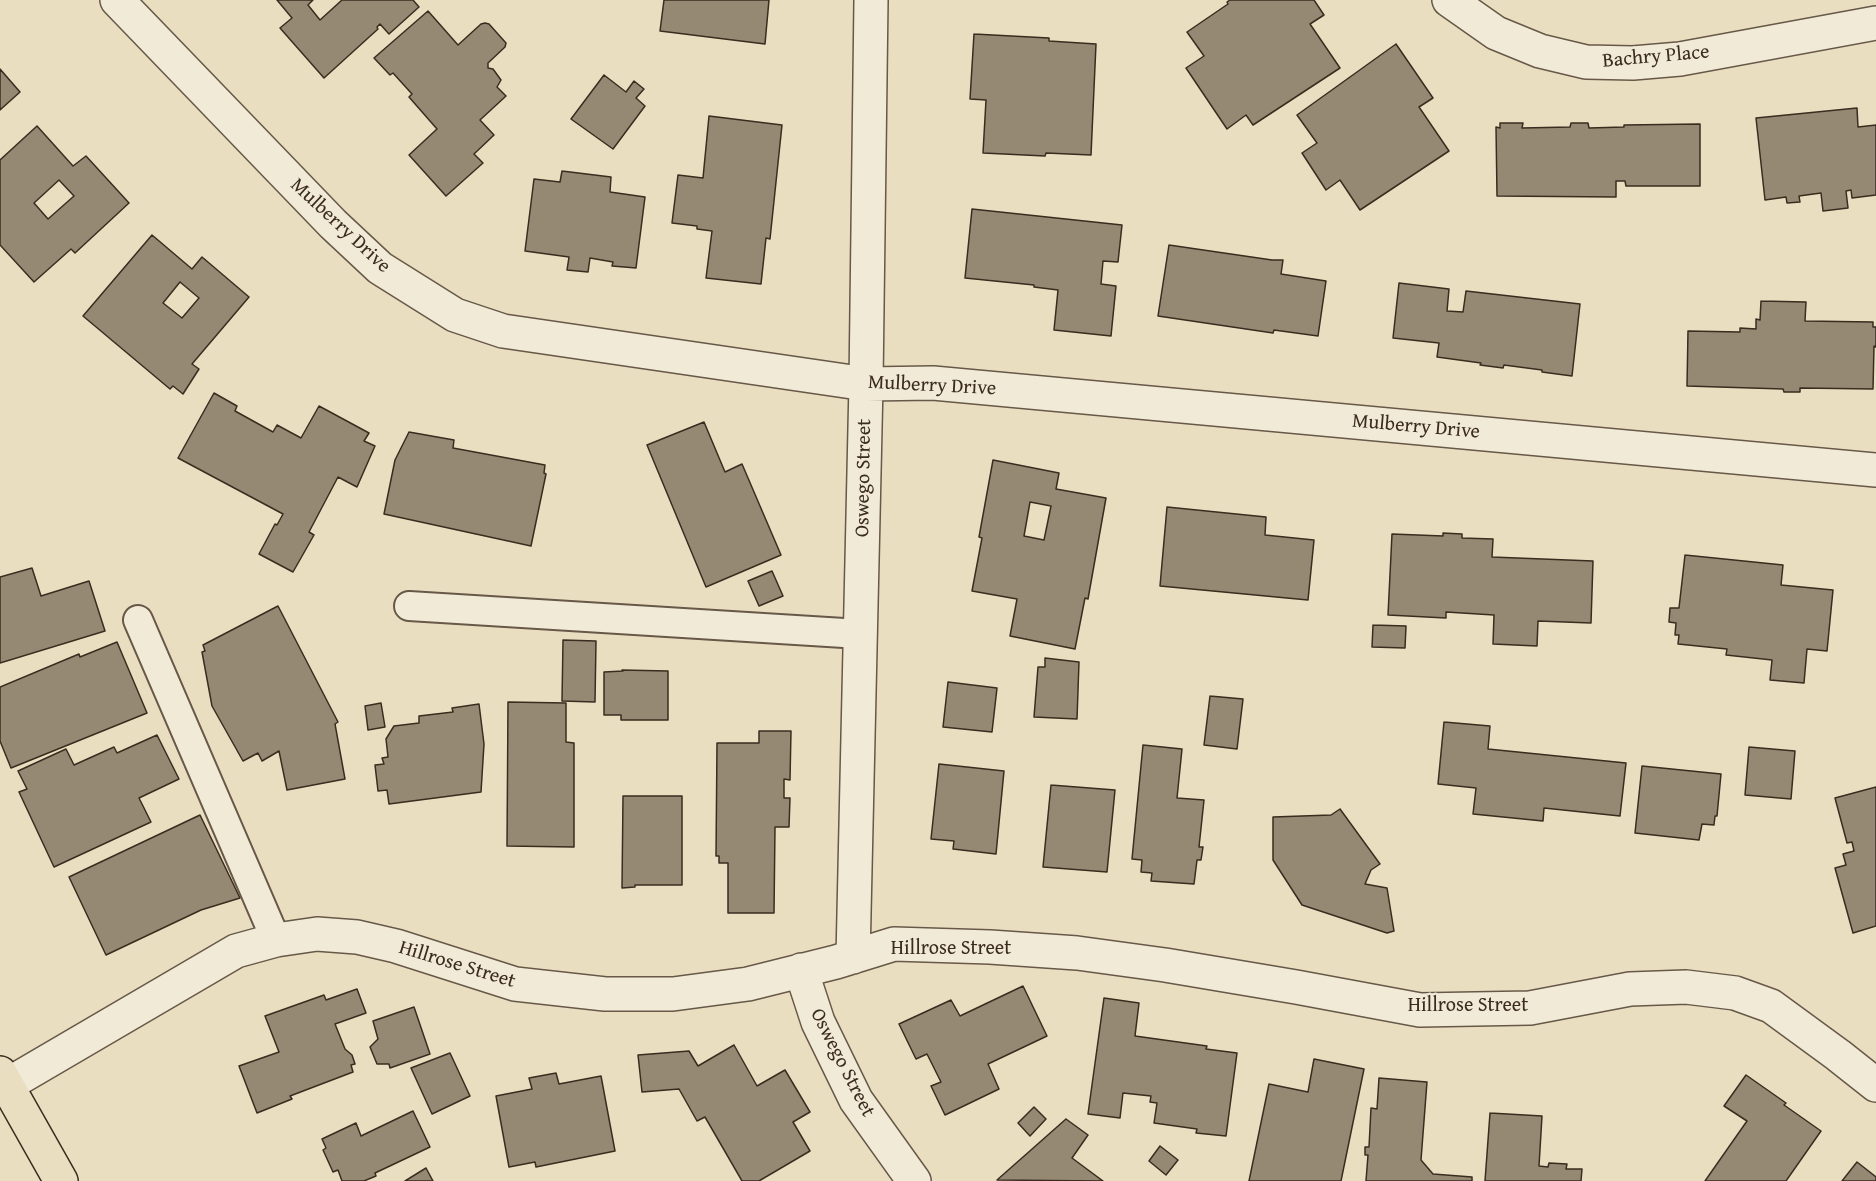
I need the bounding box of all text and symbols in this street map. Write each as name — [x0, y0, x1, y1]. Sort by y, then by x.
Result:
street label: Bachry Place — [1602, 40, 1710, 74]
street label: Mulberry Drive — [285, 173, 395, 279]
street label: Mulberry Drive — [867, 371, 997, 401]
street label: Mulberry Drive — [1351, 409, 1481, 445]
street label: Oswego Street — [851, 419, 877, 537]
street label: Hillrose Street — [396, 936, 518, 994]
street label: Hillrose Street — [891, 937, 1011, 961]
street label: Hillrose Street — [1408, 994, 1528, 1018]
street label: Oswego Street — [804, 1005, 880, 1121]

